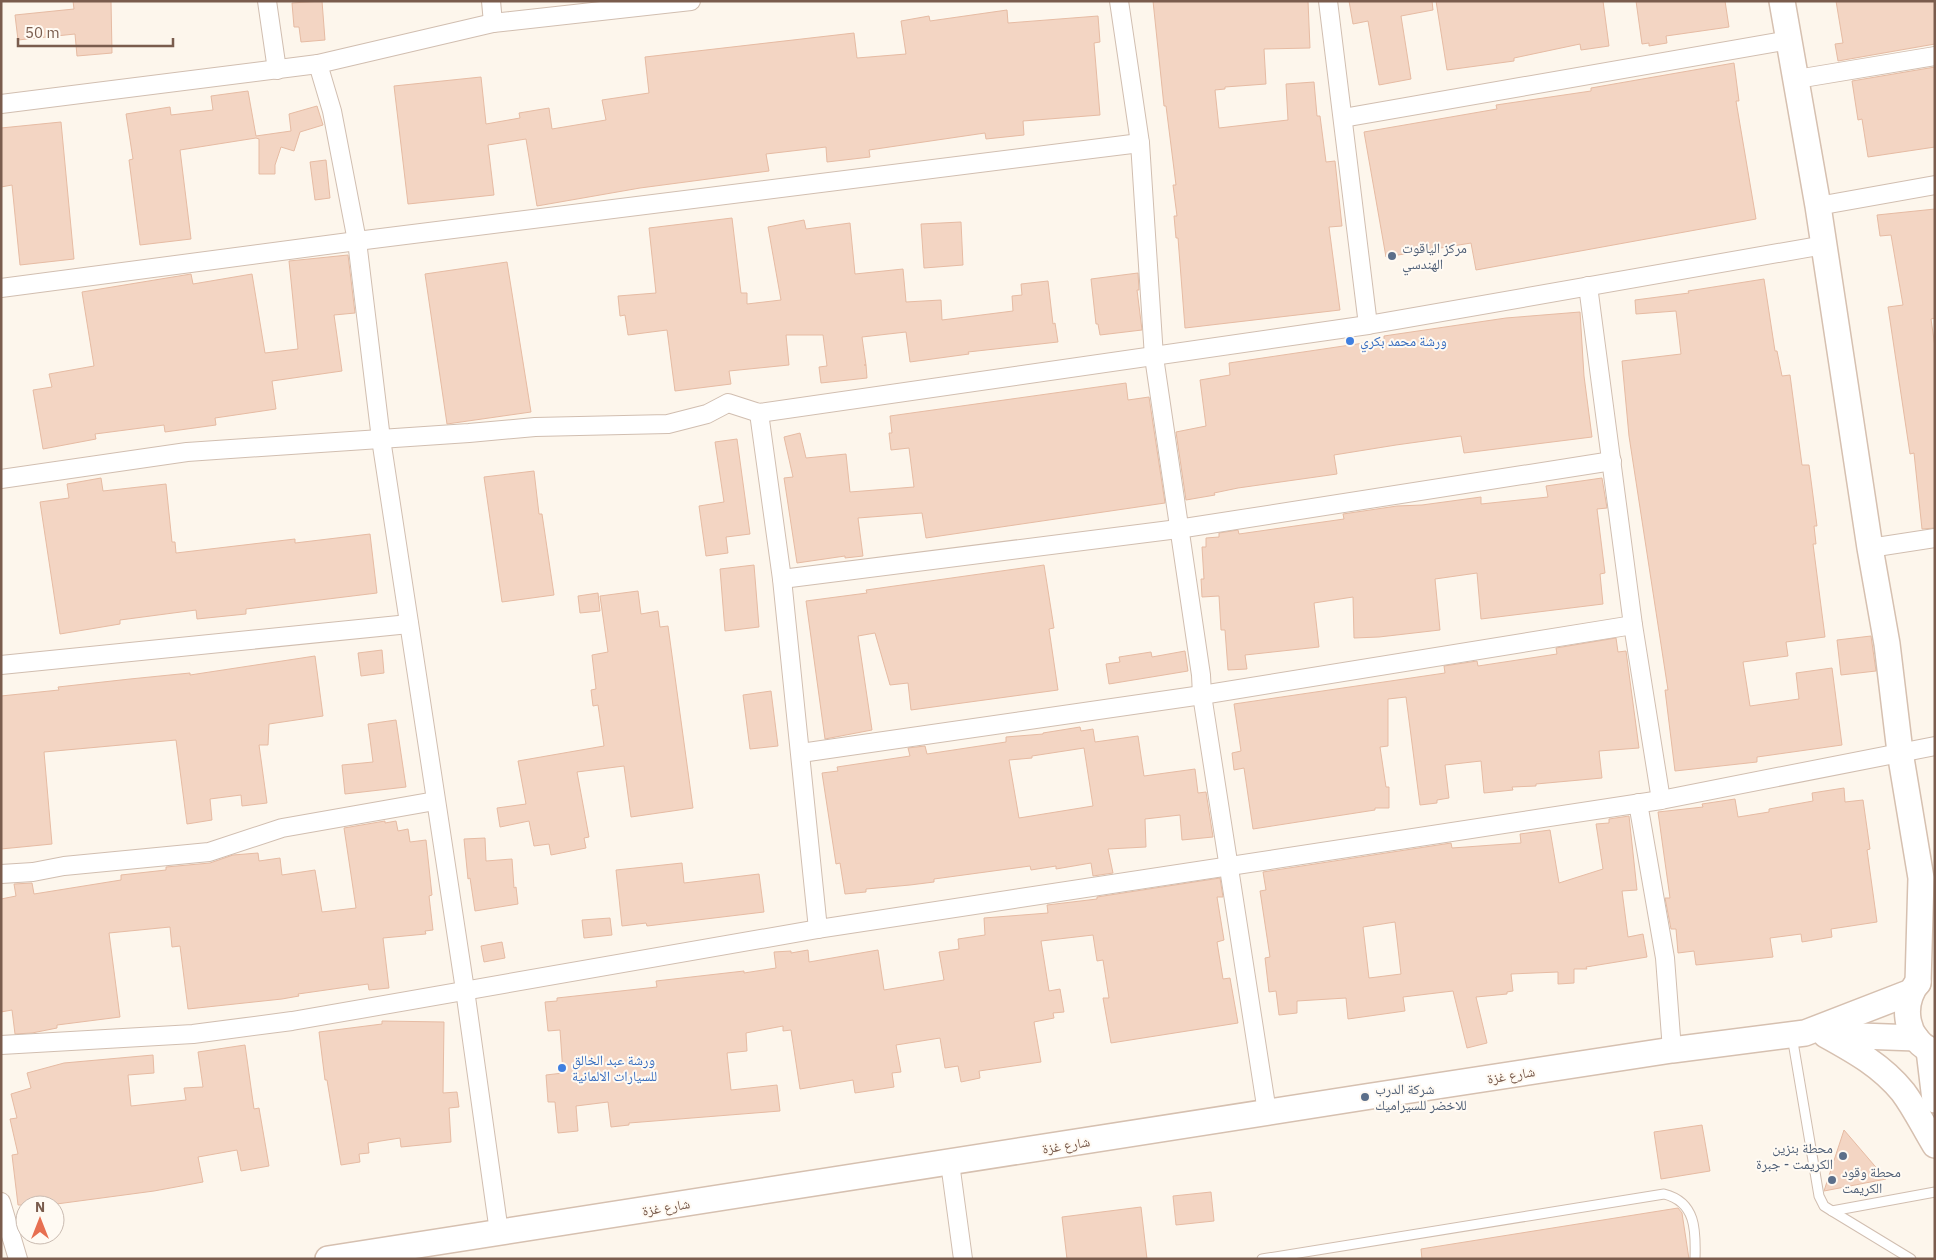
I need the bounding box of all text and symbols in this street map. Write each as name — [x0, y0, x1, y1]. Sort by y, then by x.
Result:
scale bar — [18, 15, 172, 47]
text: 50 m — [25, 23, 60, 42]
place label: مركز الياقوت الهندسي — [1402, 239, 1467, 276]
marker: مركز الياقوت الهندسي — [1386, 250, 1398, 262]
place label: ورشة محمد بكري — [1360, 332, 1447, 353]
marker: ورشة محمد بكري — [1344, 335, 1356, 347]
place label: ورشة عبد الخالق للسيارات الالمانية — [572, 1051, 657, 1085]
marker: ورشة عبد الخالق للسيارات الالمانية — [556, 1062, 568, 1074]
street label: شارع غزة — [1486, 1062, 1536, 1089]
place label: شركة الدرب للاخضر للسيراميك — [1375, 1080, 1467, 1114]
marker: شركة الدرب للاخضر للسيراميك — [1359, 1091, 1371, 1103]
street label: شارع غزة — [1041, 1132, 1091, 1159]
place label: محطة بنزين الكريمت - جبرة — [1756, 1139, 1833, 1173]
marker: محطة بنزين الكريمت - جبرة — [1837, 1150, 1849, 1162]
place label: محطة وقود الكريمت — [1842, 1163, 1901, 1197]
marker: محطة وقود الكريمت — [1826, 1174, 1838, 1186]
street label: شارع غزة — [641, 1194, 691, 1221]
north arrow — [15, 1195, 65, 1245]
text: N — [35, 1198, 45, 1216]

